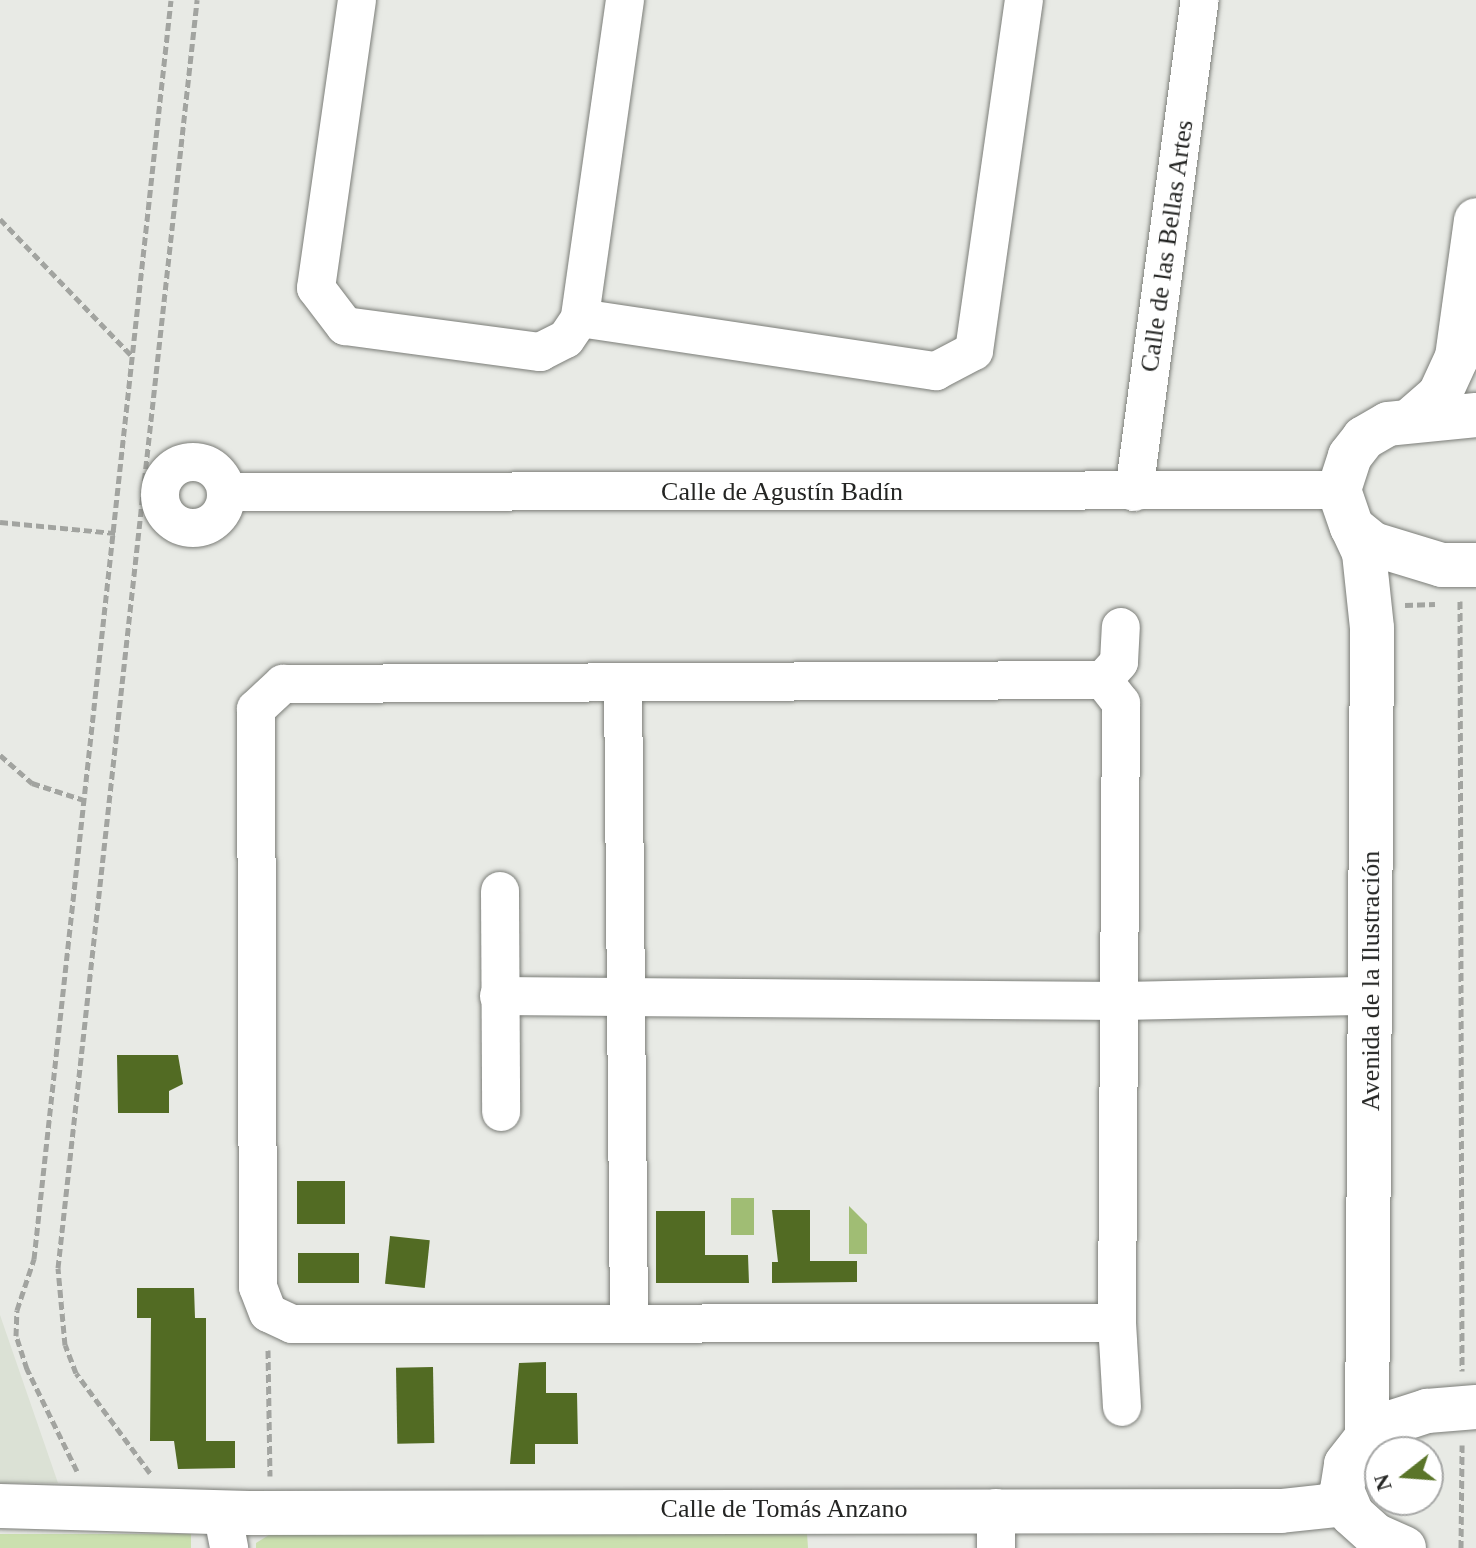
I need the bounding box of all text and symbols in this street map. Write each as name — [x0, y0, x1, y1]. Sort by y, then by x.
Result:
street label: Calle de las Bellas Artes — [1134, 117, 1200, 375]
street label: Calle de Agustín Badín — [660, 476, 904, 508]
street label: Avenida de la Ilustración — [1355, 851, 1387, 1111]
north arrow — [1364, 1436, 1444, 1516]
text: N — [1368, 1471, 1397, 1494]
street label: Calle de Tomás Anzano — [660, 1493, 908, 1525]

